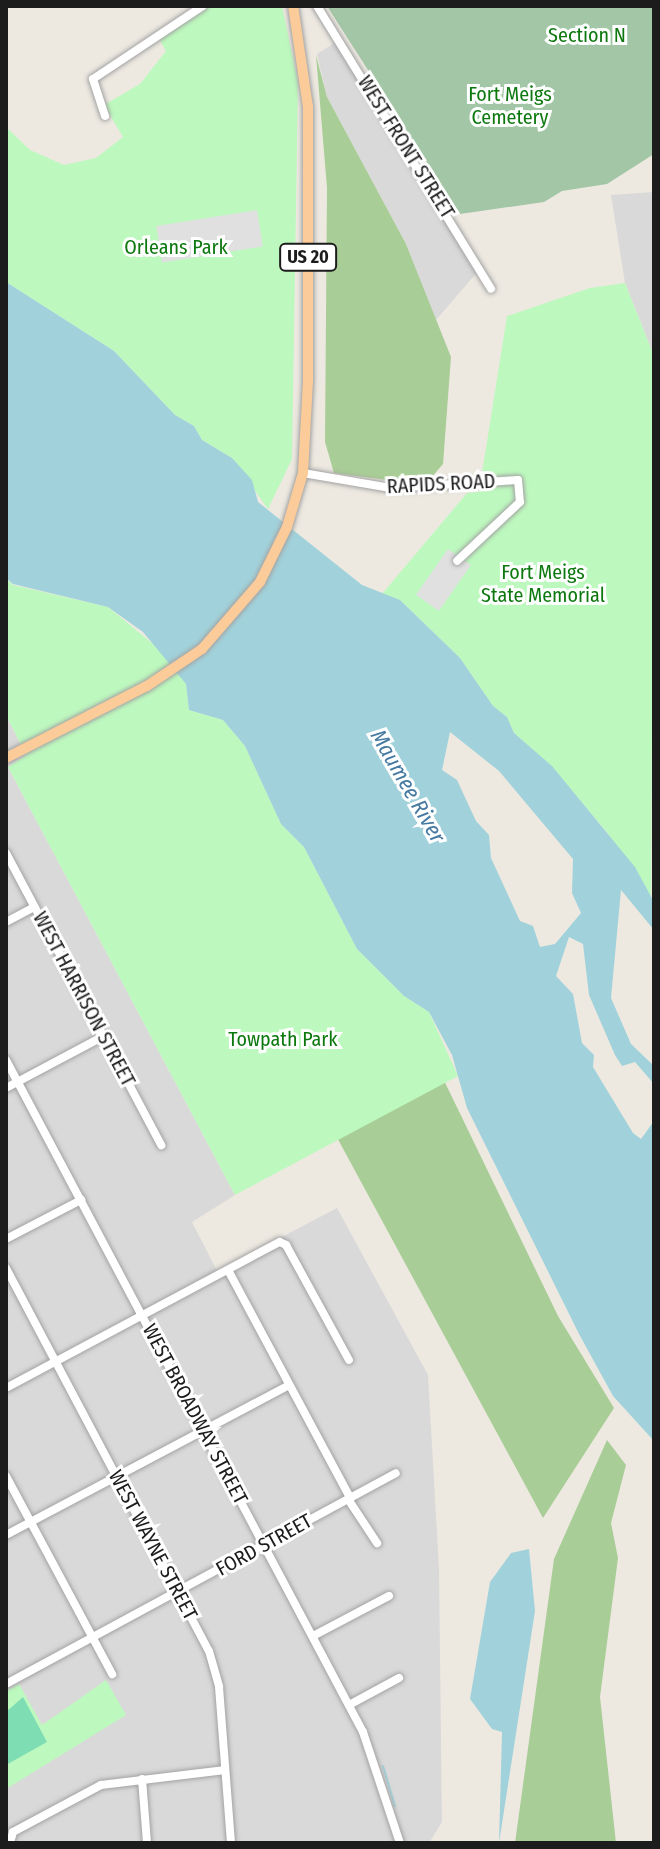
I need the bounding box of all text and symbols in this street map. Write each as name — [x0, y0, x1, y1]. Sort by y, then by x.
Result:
park label: Section N — [548, 23, 626, 47]
street label: WEST FRONT STREET — [353, 71, 459, 223]
park label: Fort Meigs Cemetery — [468, 83, 552, 130]
park label: Orleans Park — [124, 235, 228, 259]
road number: US 20 — [278, 243, 338, 271]
street label: RAPIDS ROAD — [386, 469, 496, 499]
park label: Fort Meigs State Memorial — [481, 560, 605, 607]
water label: Maumee River — [365, 725, 451, 847]
street label: WEST HARRISON STREET — [28, 908, 140, 1090]
park label: Towpath Park — [228, 1027, 338, 1051]
street label: WEST BROADWAY STREET — [137, 1320, 253, 1508]
street label: WEST WAYNE STREET — [103, 1466, 203, 1624]
street label: FORD STREET — [212, 1509, 316, 1581]

